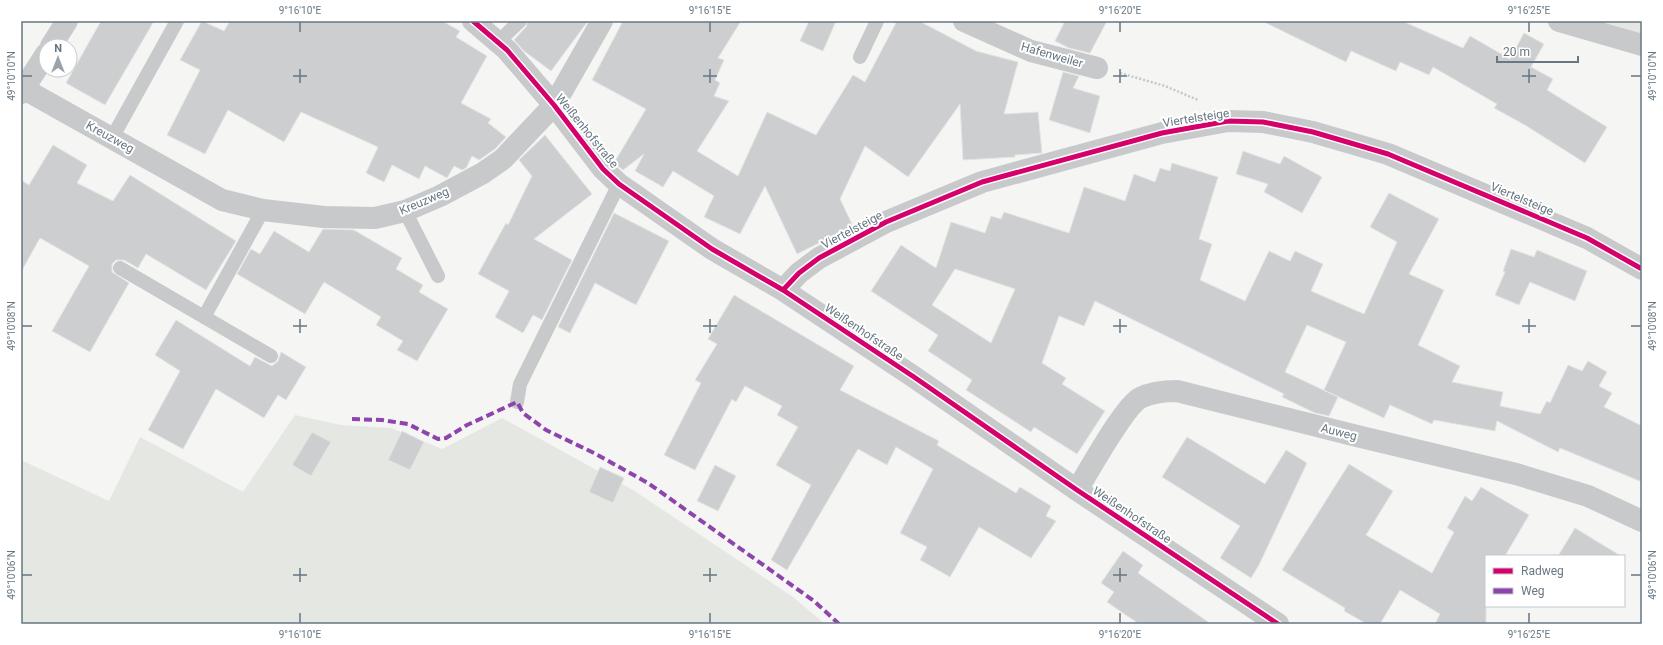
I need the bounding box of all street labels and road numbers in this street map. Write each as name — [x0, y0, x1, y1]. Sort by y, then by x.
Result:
street label: Hafenweiler — [1019, 39, 1085, 71]
street label: Weißenhofstraße — [553, 91, 621, 171]
street label: Viertelsteige — [1162, 106, 1230, 130]
street label: Kreuzweg — [84, 118, 136, 156]
street label: Viertelsteige — [1488, 179, 1556, 219]
street label: Kreuzweg — [397, 184, 451, 218]
street label: Viertelsteige — [819, 208, 885, 252]
street label: Weißenhofstraße — [822, 301, 906, 363]
street label: Auweg — [1320, 421, 1358, 443]
street label: Weißenhofstraße — [1090, 484, 1174, 546]

